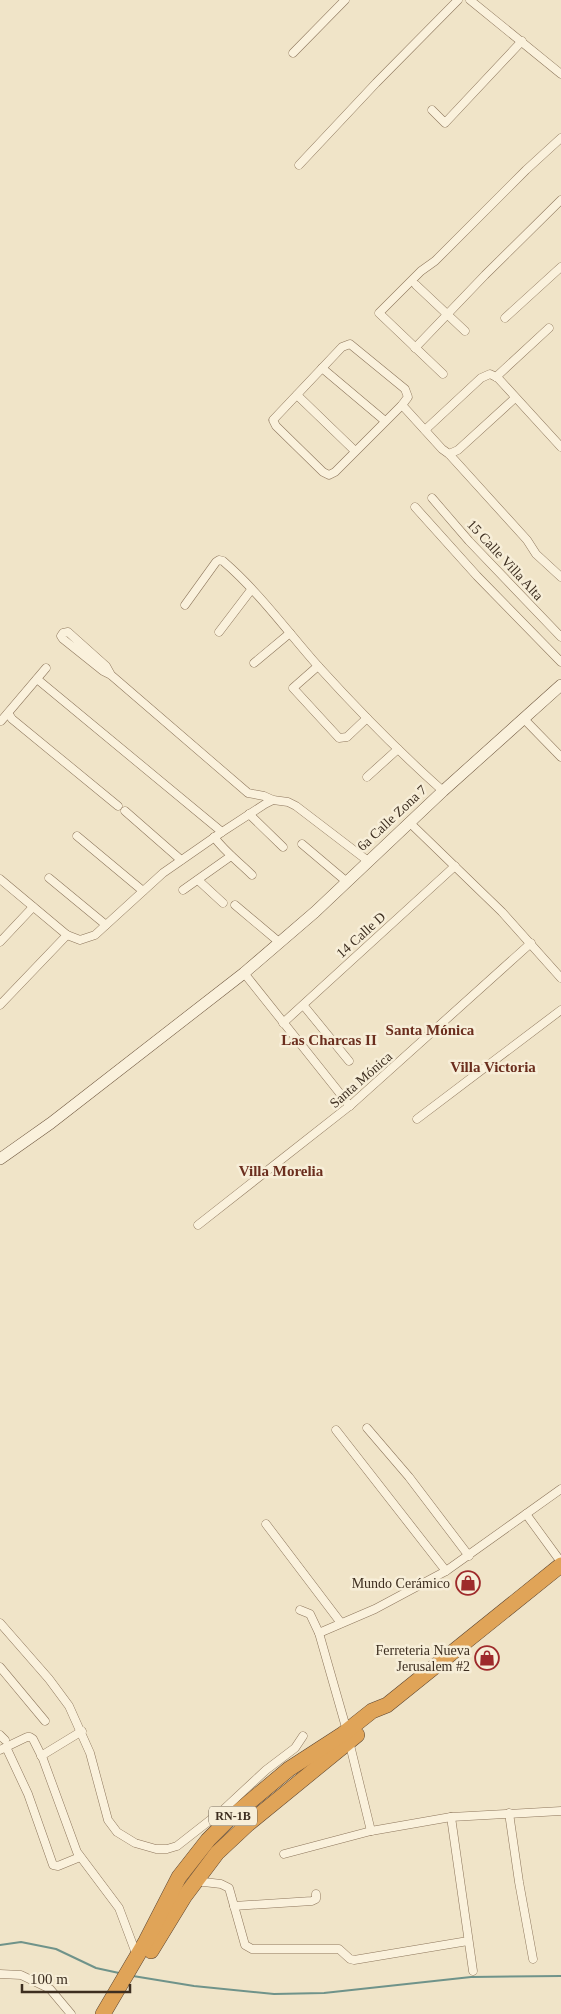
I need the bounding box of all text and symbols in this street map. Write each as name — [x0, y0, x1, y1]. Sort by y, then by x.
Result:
street label: 15 Calle Villa Alta — [464, 517, 547, 604]
street label: 6a Calle Zona 7 — [354, 782, 430, 854]
street label: 14 Calle D — [333, 909, 389, 961]
district label: Santa Mónica — [386, 1022, 475, 1038]
district label: Las Charcas II — [281, 1032, 377, 1048]
street label: Santa Mónica — [327, 1048, 396, 1111]
district label: Villa Victoria — [450, 1059, 536, 1075]
district label: Villa Morelia — [239, 1163, 324, 1179]
shop icon: Mundo Cerámico — [455, 1570, 481, 1596]
place label: Mundo Cerámico — [352, 1576, 450, 1591]
place label: Ferreteria Nueva Jerusalem #2 — [376, 1643, 471, 1674]
shop icon: Ferreteria Nueva Jerusalem #2 — [474, 1645, 500, 1671]
road number: RN-1B — [209, 1806, 257, 1825]
scale bar — [22, 1962, 130, 1994]
text: 100 m — [30, 1971, 68, 1987]

